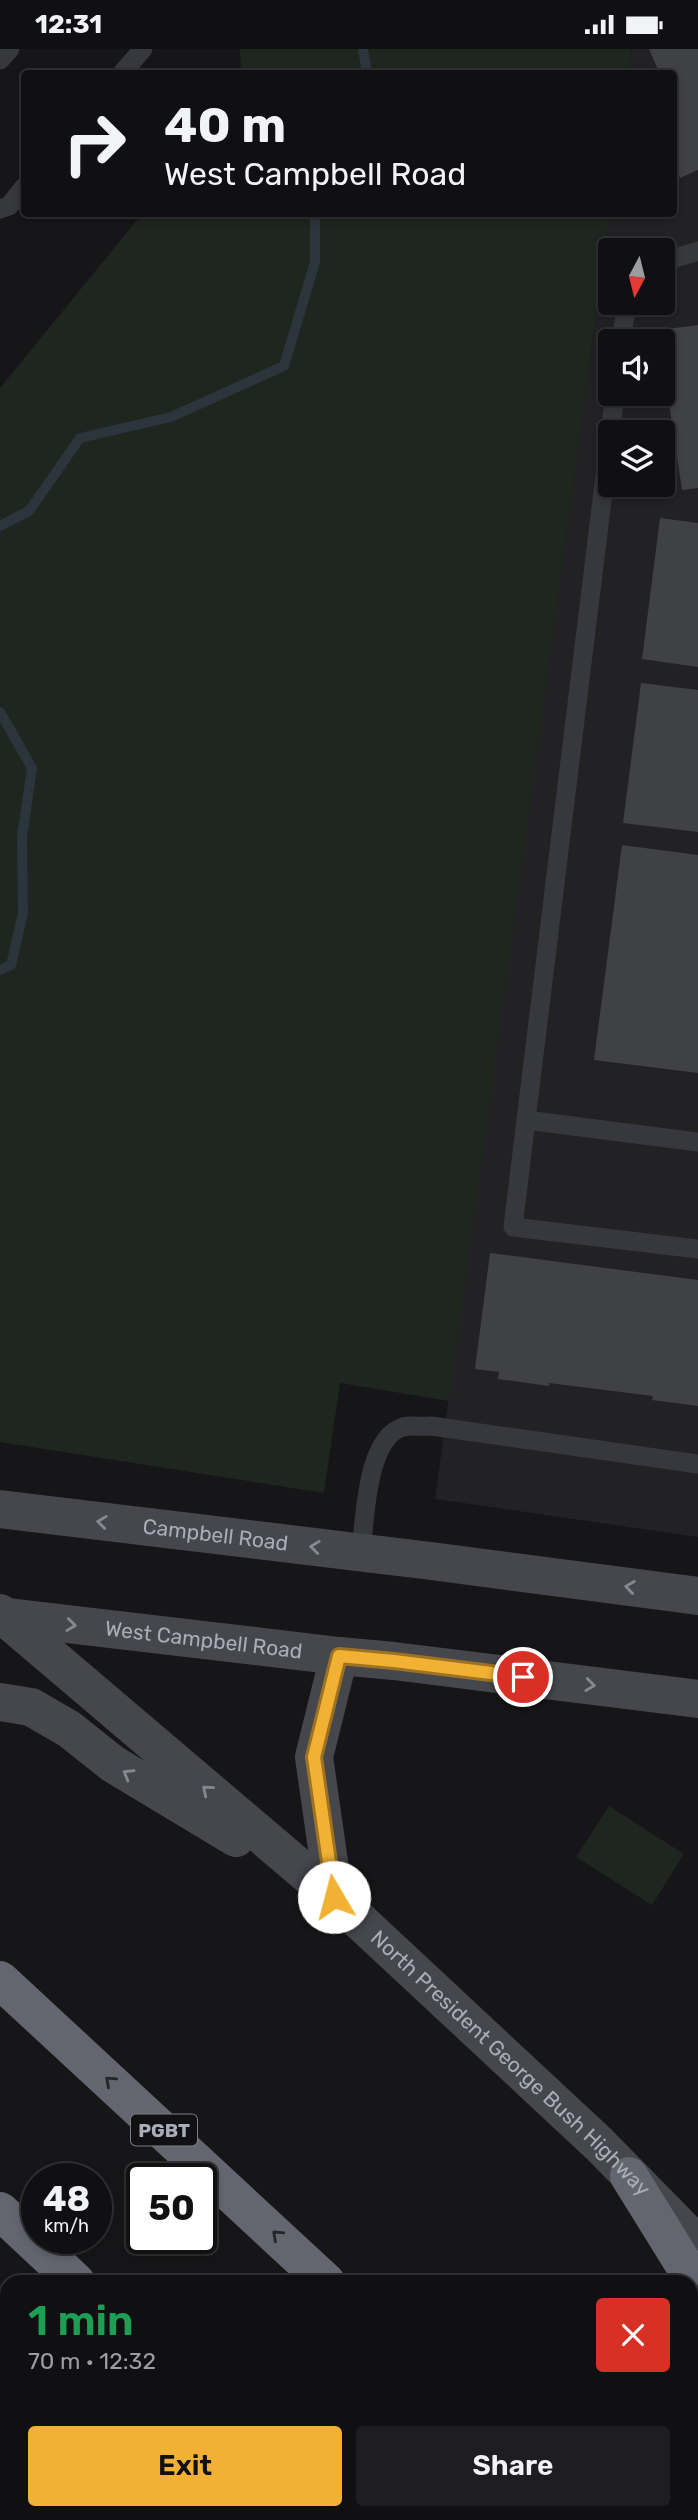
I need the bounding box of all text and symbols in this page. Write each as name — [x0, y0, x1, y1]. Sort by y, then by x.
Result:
text: 12:31 — [35, 9, 102, 40]
text: 40 m — [164, 96, 286, 154]
icon: right — [49, 98, 140, 189]
text: West Campbell Road — [164, 155, 466, 193]
north arrow — [598, 238, 676, 315]
map controls — [598, 238, 675, 497]
button: sound — [598, 329, 675, 406]
button: layers — [598, 420, 675, 497]
street label: Campbell Road — [141, 1513, 290, 1556]
one-way arrow — [96, 1514, 108, 1529]
one-way arrow — [309, 1539, 320, 1554]
one-way arrow — [624, 1580, 636, 1595]
street label: West Campbell Road — [104, 1615, 304, 1664]
one-way arrow — [65, 1617, 77, 1632]
pin — [493, 1647, 553, 1707]
icon: arrive — [504, 1658, 542, 1696]
one-way arrow — [585, 1678, 596, 1693]
one-way arrow — [123, 1769, 136, 1782]
one-way arrow — [202, 1786, 215, 1798]
position arrow — [297, 1860, 371, 1934]
street label: North President George Bush Highway — [366, 1925, 656, 2201]
one-way arrow — [105, 2076, 118, 2089]
road number: PGBT — [131, 2115, 197, 2145]
speed limit sign: 50 — [126, 2163, 217, 2254]
text: 48 — [43, 2178, 90, 2220]
text: km/h — [44, 2215, 89, 2237]
one-way arrow — [272, 2231, 285, 2243]
text: 1 min — [28, 2296, 134, 2346]
button: close — [596, 2298, 670, 2372]
text: 70 m · 12:32 — [28, 2347, 156, 2375]
button: Exit — [28, 2426, 342, 2506]
button: Share — [356, 2426, 670, 2506]

